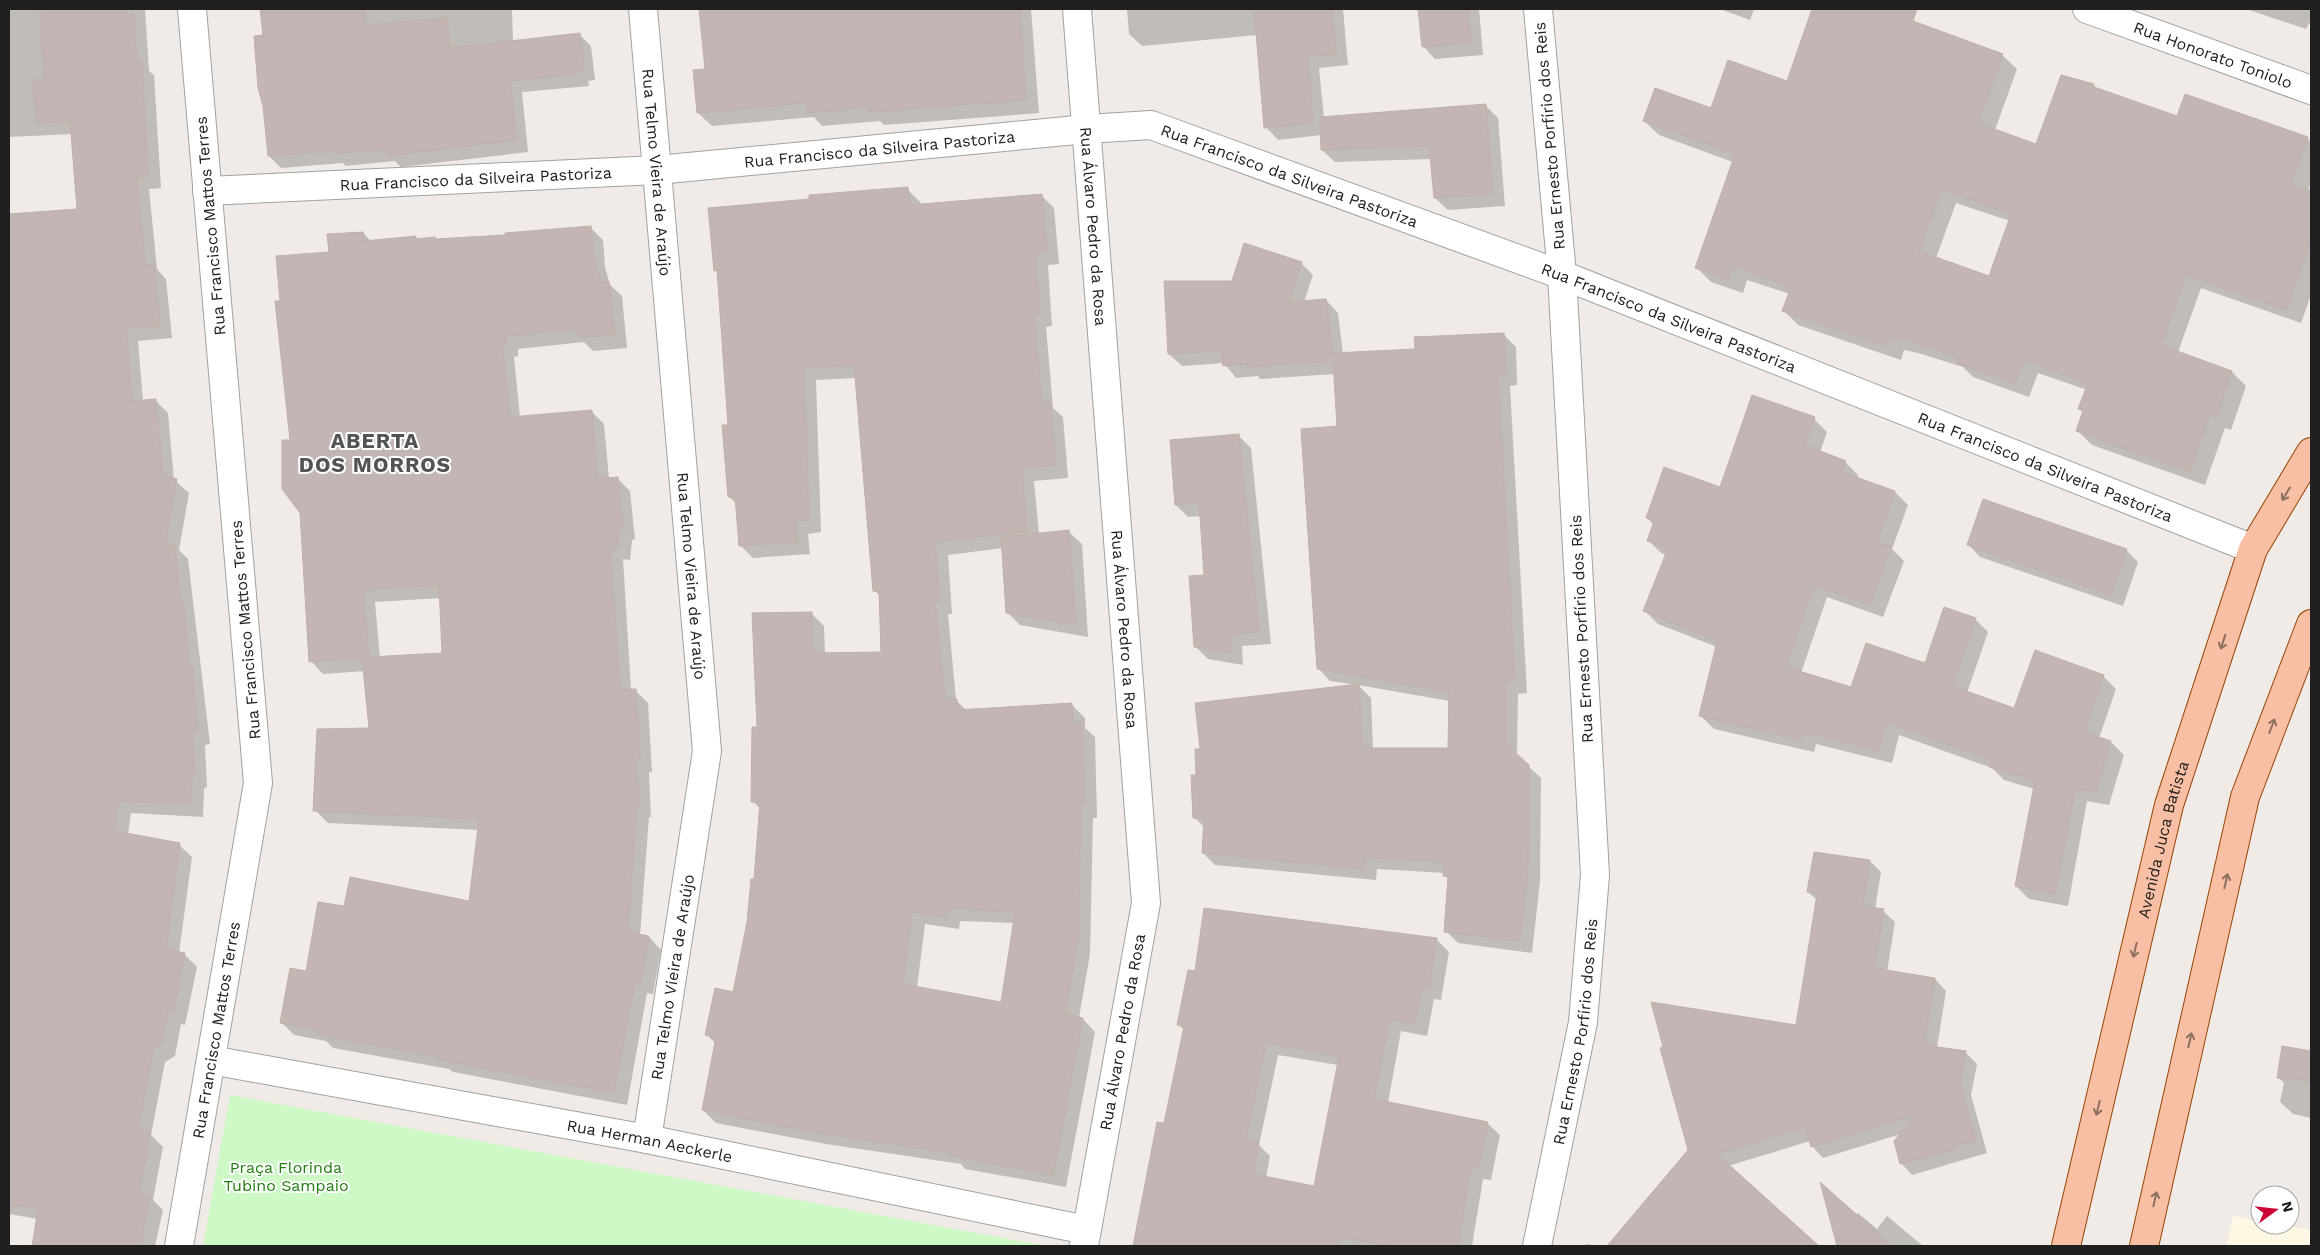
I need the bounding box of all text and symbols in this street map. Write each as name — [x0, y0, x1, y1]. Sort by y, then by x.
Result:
street label: Rua Honorato Toniolo — [2131, 18, 2295, 92]
street label: Rua Ernesto Porfírio dos Reis — [1530, 21, 1569, 251]
street label: Rua Telmo Vieira de Araújo — [638, 68, 675, 277]
street label: Rua Francisco Mattos Terres — [191, 116, 230, 336]
street label: Rua Francisco da Silveira Pastoriza — [1158, 120, 1420, 232]
street label: Rua Álvaro Pedro da Rosa — [1076, 126, 1110, 327]
street label: Rua Francisco da Silveira Pastoriza — [743, 127, 1016, 172]
street label: Rua Francisco da Silveira Pastoriza — [339, 163, 612, 195]
street label: Rua Francisco da Silveira Pastoriza — [1539, 259, 1799, 377]
street label: Rua Francisco da Silveira Pastoriza — [1915, 408, 2175, 526]
district label: ABERTA DOS MORROS — [299, 428, 451, 477]
street label: Rua Telmo Vieira de Araújo — [673, 471, 710, 681]
one-way arrow — [2281, 486, 2291, 500]
street label: Rua Ernesto Porfírio dos Reis — [1566, 514, 1597, 744]
street label: Rua Francisco Mattos Terres — [226, 520, 265, 740]
street label: Rua Álvaro Pedro da Rosa — [1107, 529, 1142, 729]
one-way arrow — [2217, 634, 2227, 650]
one-way arrow — [2268, 719, 2277, 734]
street label: Avenida Juca Batista — [2134, 758, 2193, 920]
street label: Rua Telmo Vieira de Araújo — [647, 873, 698, 1081]
one-way arrow — [2222, 874, 2231, 890]
street label: Rua Ernesto Porfírio dos Reis — [1549, 918, 1601, 1146]
street label: Rua Francisco Mattos Terres — [188, 920, 244, 1140]
street label: Rua Álvaro Pedro da Rosa — [1096, 932, 1149, 1132]
one-way arrow — [2130, 941, 2139, 957]
one-way arrow — [2186, 1033, 2195, 1049]
one-way arrow — [2093, 1100, 2102, 1116]
street label: Rua Herman Aeckerle — [565, 1116, 734, 1166]
park label: Praça Florinda Tubino Sampaio — [223, 1158, 349, 1195]
north arrow — [2250, 1185, 2300, 1235]
one-way arrow — [2151, 1191, 2160, 1207]
text: N — [2278, 1200, 2297, 1214]

